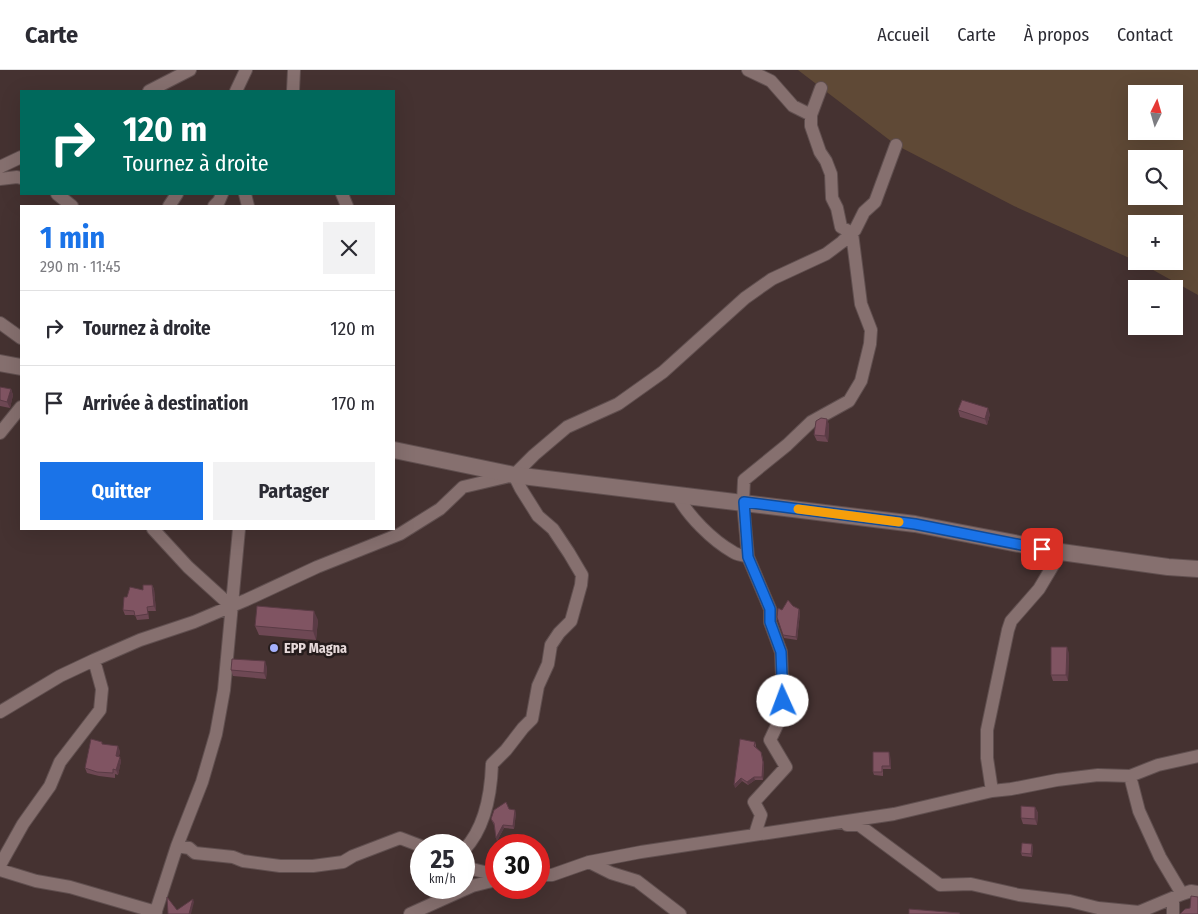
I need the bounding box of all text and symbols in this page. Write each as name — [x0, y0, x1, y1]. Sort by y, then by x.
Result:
text: Carte — [25, 21, 78, 49]
text: Accueil — [877, 24, 929, 46]
text: Carte — [957, 24, 996, 46]
text: À propos — [1024, 24, 1089, 46]
text: Contact — [1117, 24, 1173, 46]
north arrow — [1128, 85, 1182, 140]
map controls — [1128, 85, 1183, 335]
text: 120 m — [123, 108, 207, 150]
icon: right — [40, 110, 105, 175]
text: Tournez à droite — [123, 150, 269, 177]
button: search — [1128, 150, 1183, 205]
button: + — [1128, 215, 1183, 270]
text: 1 min — [40, 220, 105, 256]
button: close — [323, 222, 375, 274]
text: 290 m · 11:45 — [40, 257, 121, 276]
button: − — [1128, 280, 1183, 335]
icon: right — [40, 314, 68, 342]
text: Tournez à droite — [83, 317, 211, 340]
text: 120 m — [330, 317, 375, 340]
icon: arrive — [40, 389, 68, 417]
text: Arrivée à destination — [83, 392, 249, 415]
text: 170 m — [331, 392, 375, 415]
button: Quitter — [40, 462, 203, 520]
button: Partager — [213, 462, 375, 520]
pin — [1021, 528, 1063, 570]
icon: arrive — [1028, 535, 1056, 563]
place label: EPP Magna — [284, 640, 347, 657]
marker: EPP Magna — [268, 642, 280, 654]
position arrow — [756, 674, 808, 726]
speed limit sign: 30 — [485, 834, 550, 899]
text: 25 — [431, 845, 454, 875]
text: km/h — [429, 872, 456, 886]

